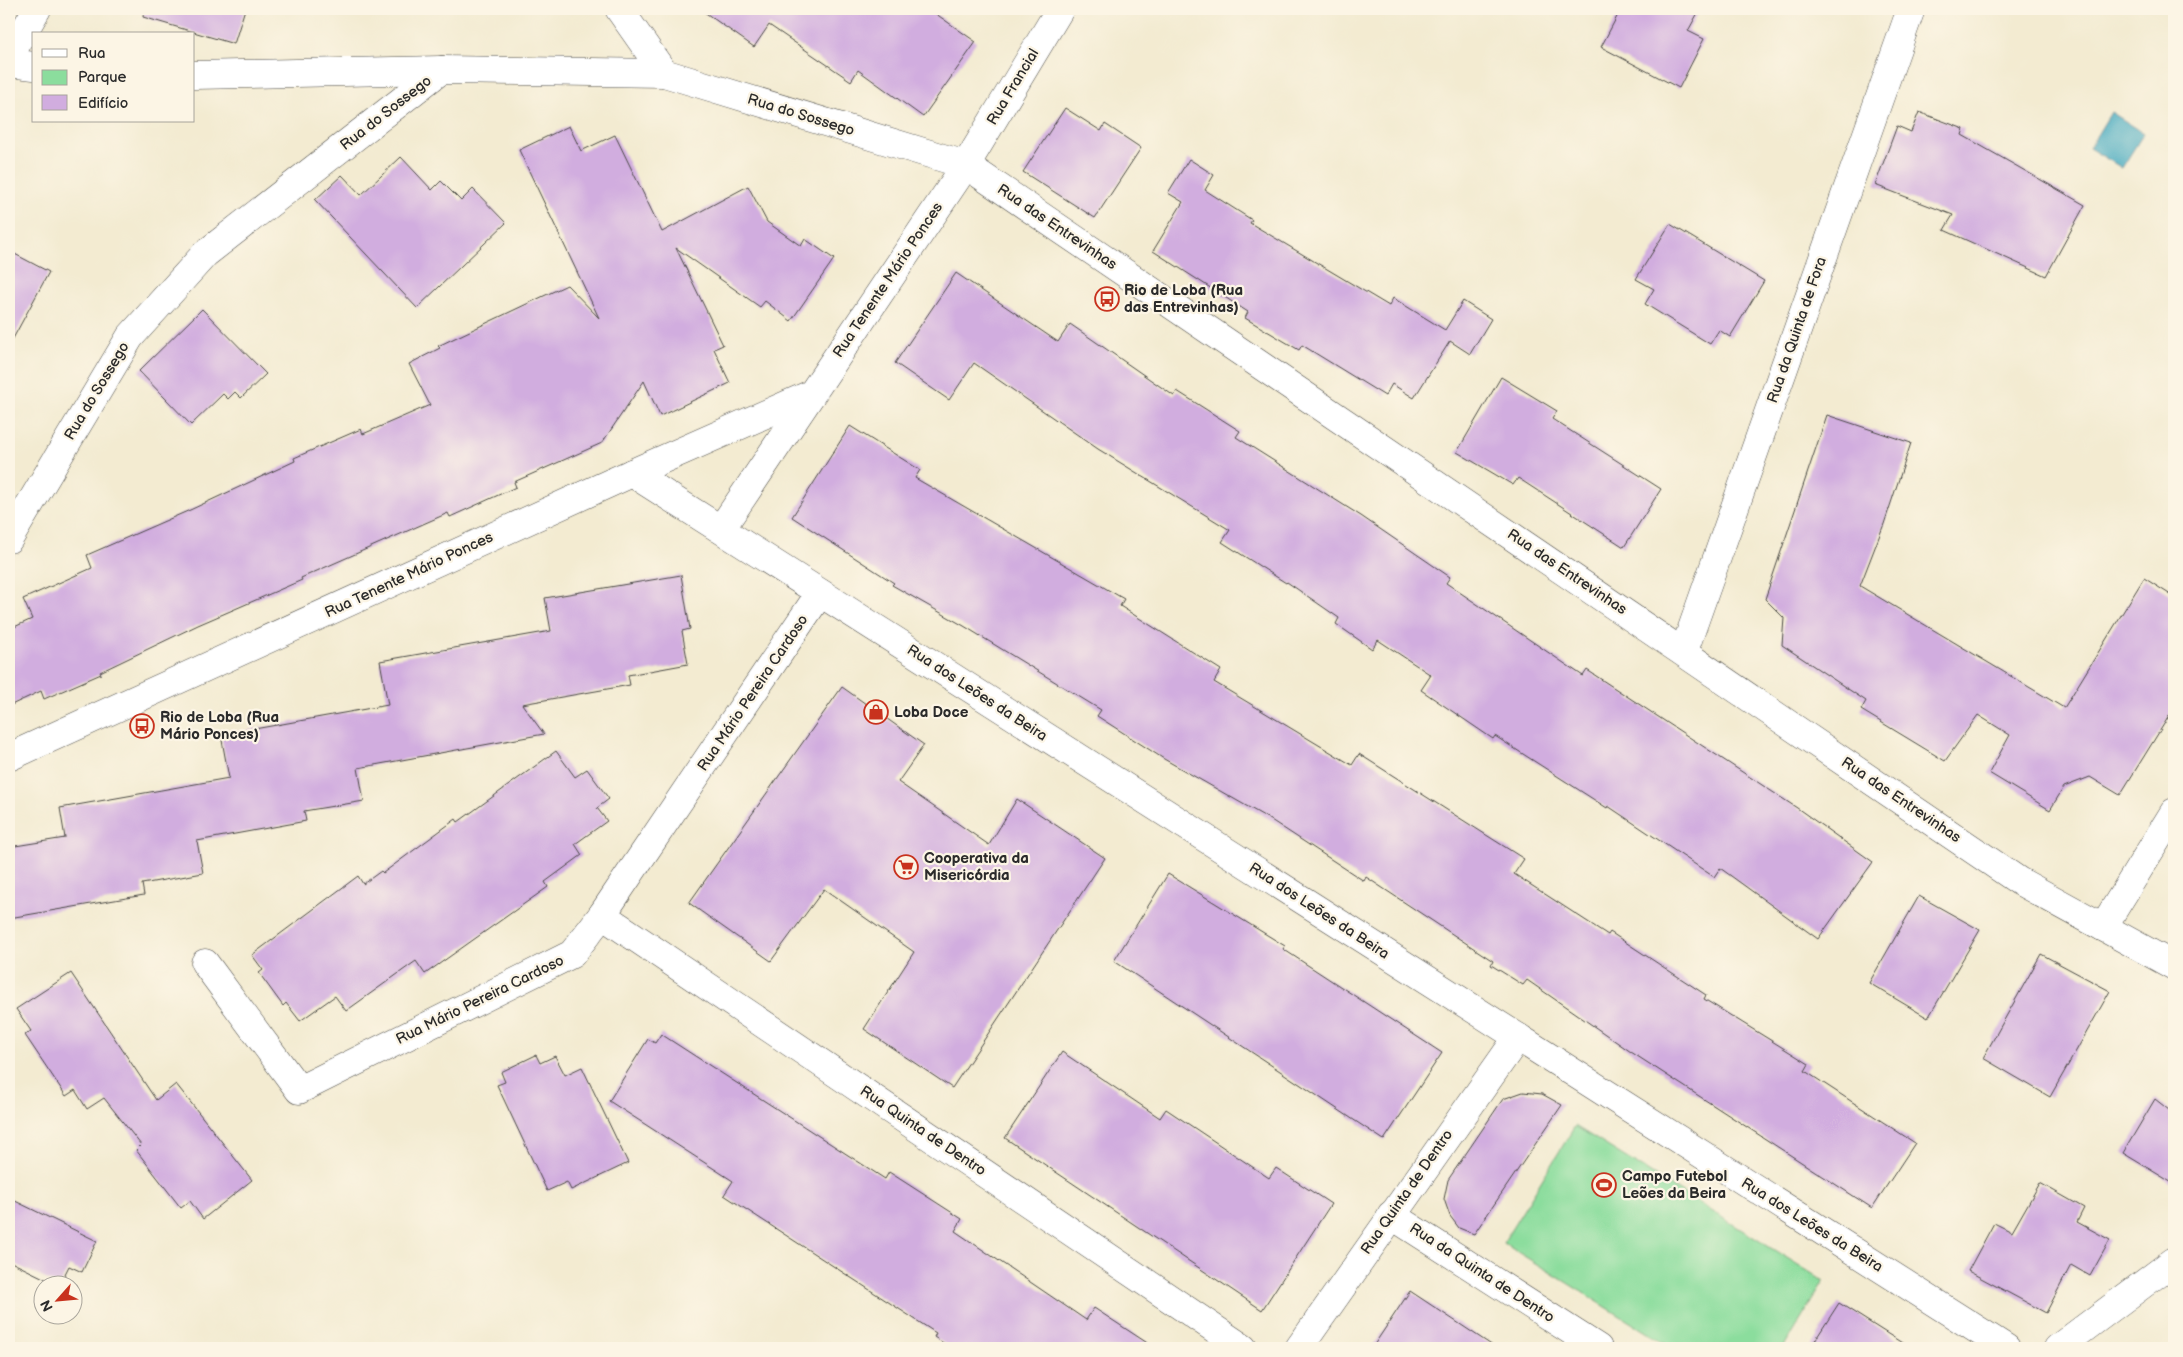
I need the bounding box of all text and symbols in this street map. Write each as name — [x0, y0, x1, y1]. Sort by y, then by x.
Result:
legend — [32, 32, 195, 122]
text: Rua — [78, 44, 106, 63]
street label: Rua Francial — [983, 45, 1043, 129]
text: Parque — [78, 68, 127, 87]
street label: Rua do Sossego — [336, 71, 436, 155]
street label: Rua do Sossego — [745, 90, 857, 140]
text: Edifício — [78, 94, 128, 113]
street label: Rua das Entrevinhas — [993, 180, 1121, 274]
street label: Rua Tenente Mário Ponces — [829, 198, 947, 361]
street label: Rua da Quinta de Fora — [1763, 254, 1831, 406]
place label: Rio de Loba (Rua das Entrevinhas) — [1124, 281, 1243, 317]
bus stop icon: Rio de Loba (Rua das Entrevinhas) — [1094, 286, 1120, 312]
street label: Rua do Sossego — [60, 339, 134, 443]
street label: Rua das Entrevinhas — [1503, 525, 1631, 619]
street label: Rua Tenente Mário Ponces — [322, 527, 497, 622]
street label: Rua Mário Pereira Cardoso — [693, 611, 813, 775]
street label: Rua dos Leões da Beira — [903, 640, 1051, 746]
shop icon: Loba Doce — [863, 699, 889, 725]
place label: Loba Doce — [894, 703, 969, 722]
place label: Rio de Loba (Rua Mário Ponces) — [160, 708, 279, 744]
bus stop icon: Rio de Loba (Rua Mário Ponces) — [129, 713, 155, 739]
street label: Rua das Entrevinhas — [1837, 753, 1965, 847]
place label: Cooperativa da Misericórdia — [924, 849, 1029, 885]
supermarket icon: Cooperativa da Misericórdia — [893, 854, 919, 880]
street label: Rua dos Leões da Beira — [1245, 858, 1393, 964]
street label: Rua Mário Pereira Cardoso — [393, 951, 567, 1049]
street label: Rua Quinta de Dentro — [856, 1082, 990, 1180]
street label: Rua Quinta de Dentro — [1357, 1126, 1457, 1258]
place label: Campo Futebol Leões da Beira — [1622, 1167, 1727, 1203]
sports icon: Campo Futebol Leões da Beira — [1591, 1172, 1617, 1198]
street label: Rua dos Leões da Beira — [1738, 1174, 1886, 1276]
street label: Rua da Quinta de Dentro — [1406, 1219, 1558, 1327]
north arrow — [32, 1274, 82, 1324]
text: N — [37, 1297, 57, 1314]

